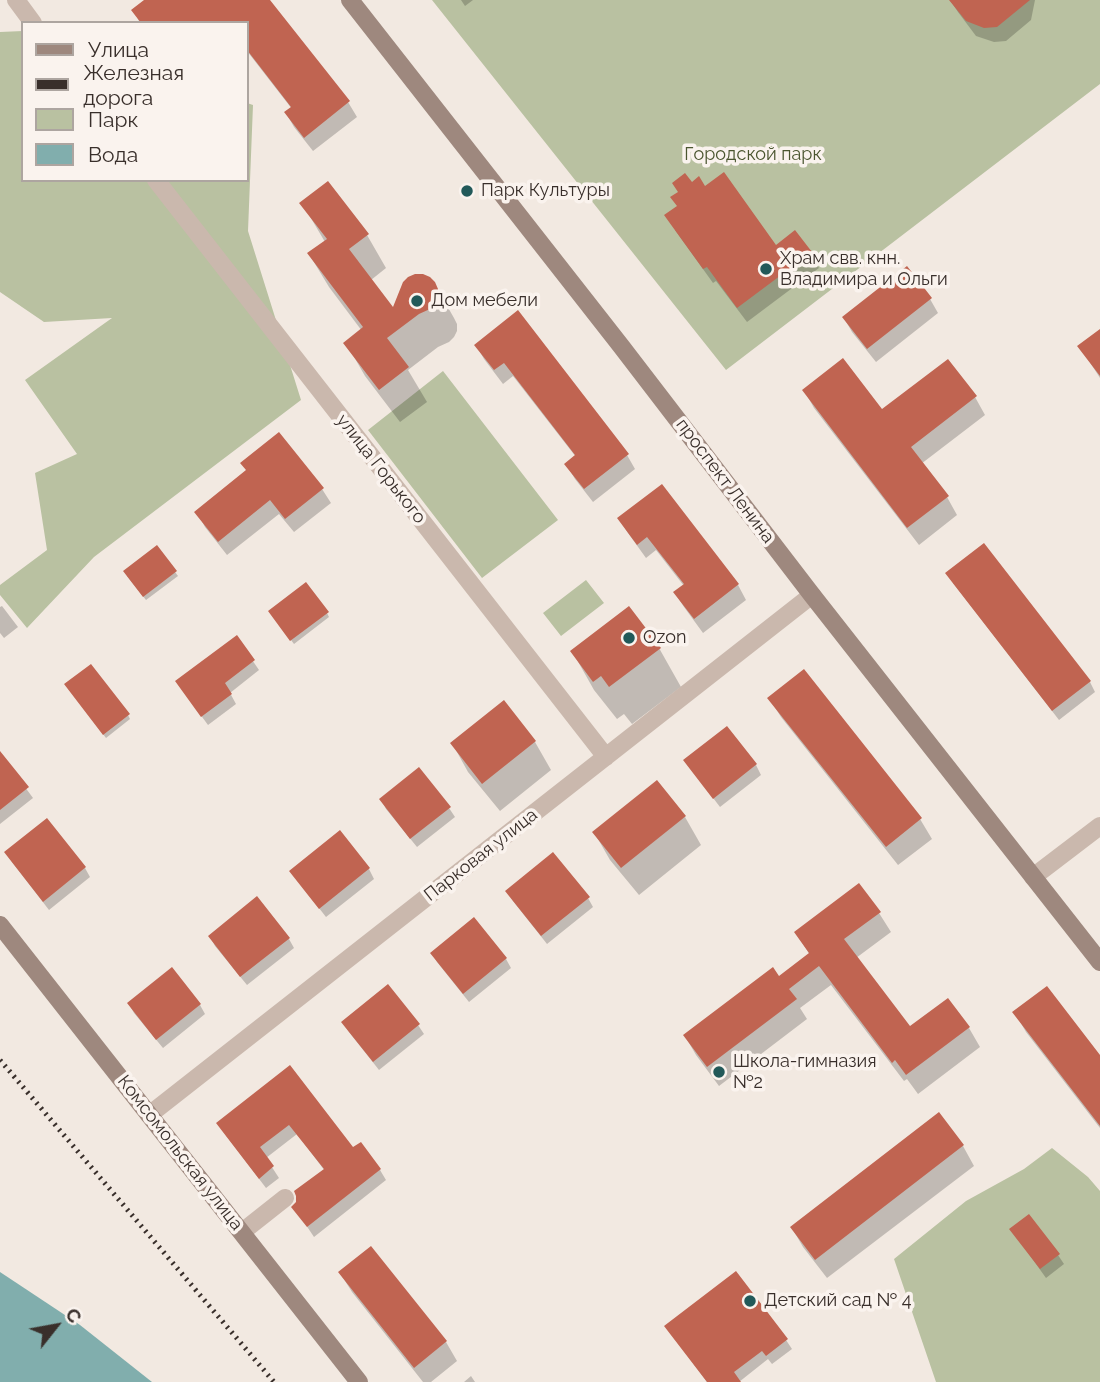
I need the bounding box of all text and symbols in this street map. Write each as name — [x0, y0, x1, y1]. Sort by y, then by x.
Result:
legend — [21, 21, 248, 182]
text: Улица — [88, 37, 149, 62]
text: Железная дорога — [83, 60, 184, 110]
text: Парк — [88, 107, 138, 132]
text: Вода — [88, 142, 138, 167]
park label: Городской парк — [684, 144, 822, 166]
place label: Парк Культуры — [481, 180, 610, 202]
marker: Парк Культуры — [459, 183, 475, 199]
place label: Храм свв. кнн. Владимира и Ольги — [780, 248, 948, 290]
marker: Храм свв. кнн. Владимира и Ольги — [758, 261, 774, 277]
place label: Дом мебели — [431, 290, 538, 312]
marker: Дом мебели — [409, 293, 425, 309]
street label: улица Горького — [332, 410, 430, 528]
street label: проспект Ленина — [671, 414, 779, 548]
place label: Ozon — [643, 627, 686, 649]
marker: Ozon — [621, 630, 637, 646]
street label: Парковая улица — [420, 804, 542, 906]
place label: Школа-гимназия №2 — [733, 1051, 877, 1094]
marker: Школа-гимназия №2 — [711, 1064, 727, 1080]
street label: Комсомольская улица — [113, 1071, 247, 1235]
place label: Детский сад № 4 — [764, 1290, 912, 1312]
north arrow — [21, 1291, 91, 1361]
marker: Детский сад № 4 — [742, 1293, 758, 1309]
text: С — [61, 1304, 87, 1326]

